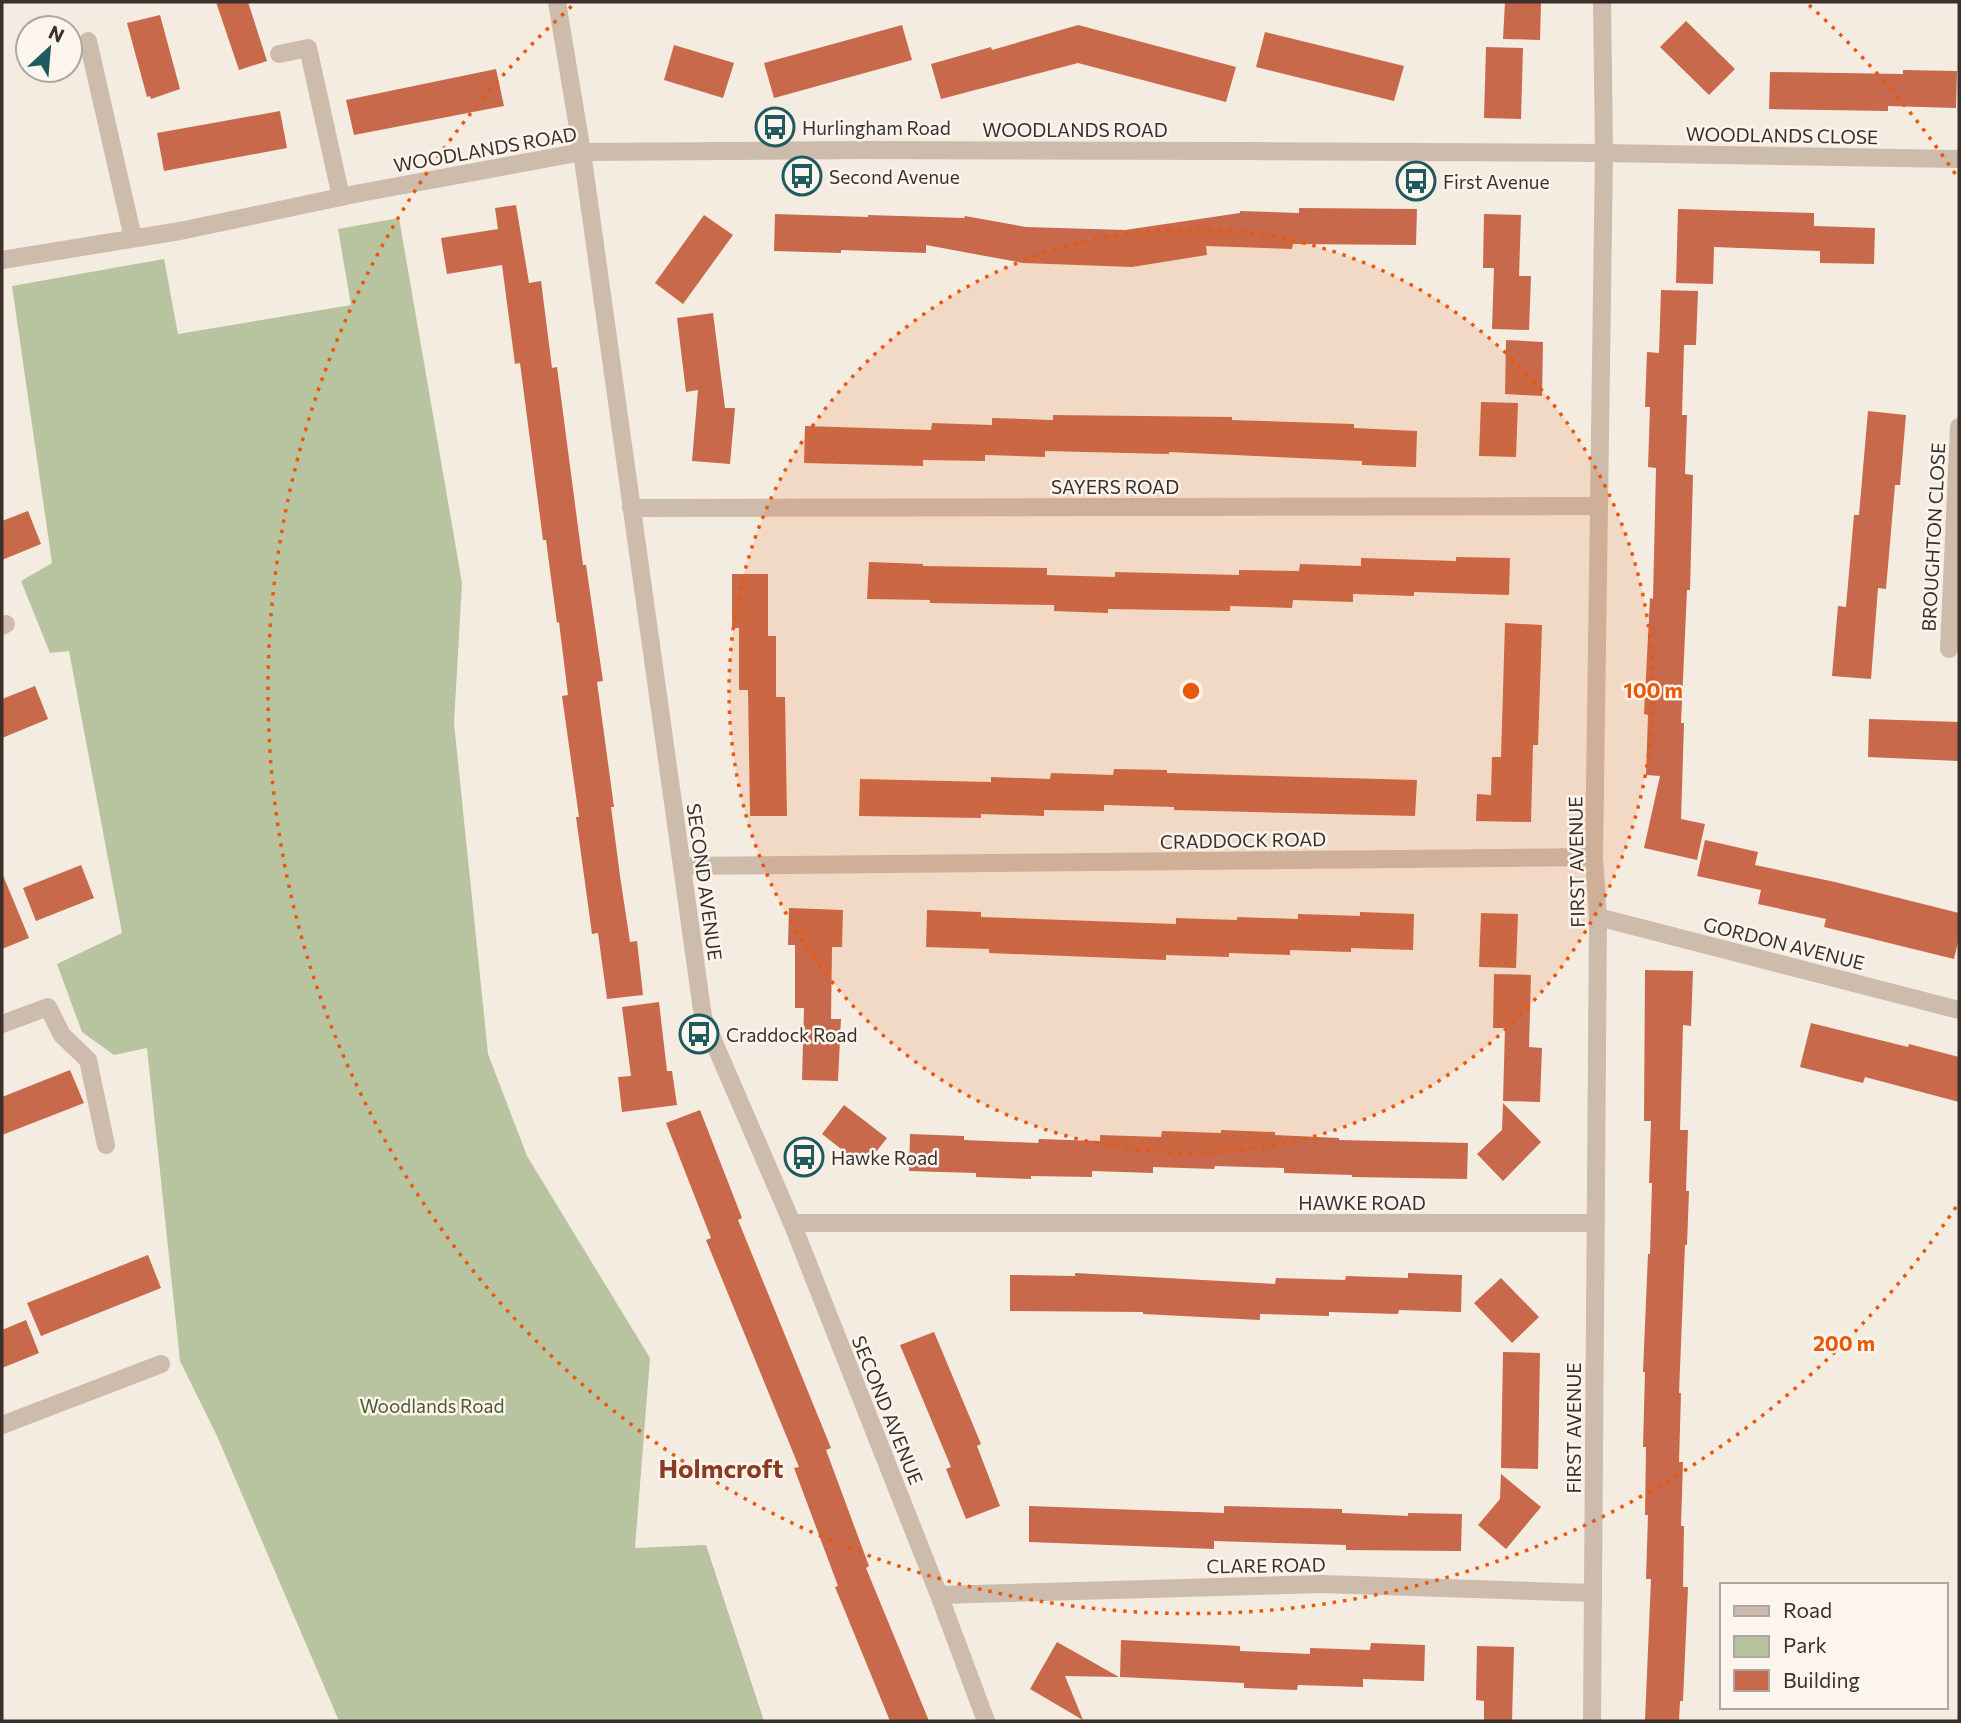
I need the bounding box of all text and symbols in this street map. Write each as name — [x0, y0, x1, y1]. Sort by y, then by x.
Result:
north arrow — [14, 14, 84, 84]
text: N — [45, 20, 68, 47]
bus stop icon: Hurlingham Road — [754, 106, 796, 148]
place label: Hurlingham Road — [802, 116, 951, 139]
street label: WOODLANDS ROAD — [982, 118, 1168, 141]
street label: WOODLANDS ROAD — [392, 122, 578, 176]
street label: WOODLANDS CLOSE — [1686, 122, 1878, 148]
bus stop icon: Second Avenue — [781, 155, 823, 197]
bus stop icon: First Avenue — [1395, 160, 1437, 202]
place label: Second Avenue — [829, 165, 960, 188]
place label: First Avenue — [1443, 170, 1549, 193]
street label: BROUGHTON CLOSE — [1917, 442, 1949, 632]
street label: SAYERS ROAD — [1051, 475, 1179, 498]
text: 100 m — [1623, 677, 1683, 702]
centre of rings — [1179, 679, 1203, 703]
street label: FIRST AVENUE — [1563, 796, 1589, 928]
street label: SECOND AVENUE — [683, 802, 727, 962]
street label: CRADDOCK ROAD — [1160, 827, 1326, 853]
street label: GORDON AVENUE — [1701, 912, 1867, 974]
bus stop icon: Craddock Road — [678, 1013, 720, 1055]
place label: Craddock Road — [726, 1023, 857, 1046]
bus stop icon: Hawke Road — [783, 1136, 825, 1178]
place label: Hawke Road — [831, 1146, 938, 1169]
street label: HAWKE ROAD — [1298, 1191, 1426, 1214]
text: 200 m — [1813, 1330, 1875, 1355]
street label: SECOND AVENUE — [848, 1332, 928, 1488]
street label: FIRST AVENUE — [1562, 1362, 1585, 1494]
park label: Woodlands Road — [359, 1394, 505, 1417]
district label: Holmcroft — [659, 1452, 783, 1483]
street label: CLARE ROAD — [1206, 1552, 1326, 1578]
legend — [1720, 1583, 1947, 1709]
text: Road — [1783, 1597, 1832, 1622]
text: Park — [1783, 1632, 1827, 1657]
text: Building — [1783, 1667, 1860, 1692]

